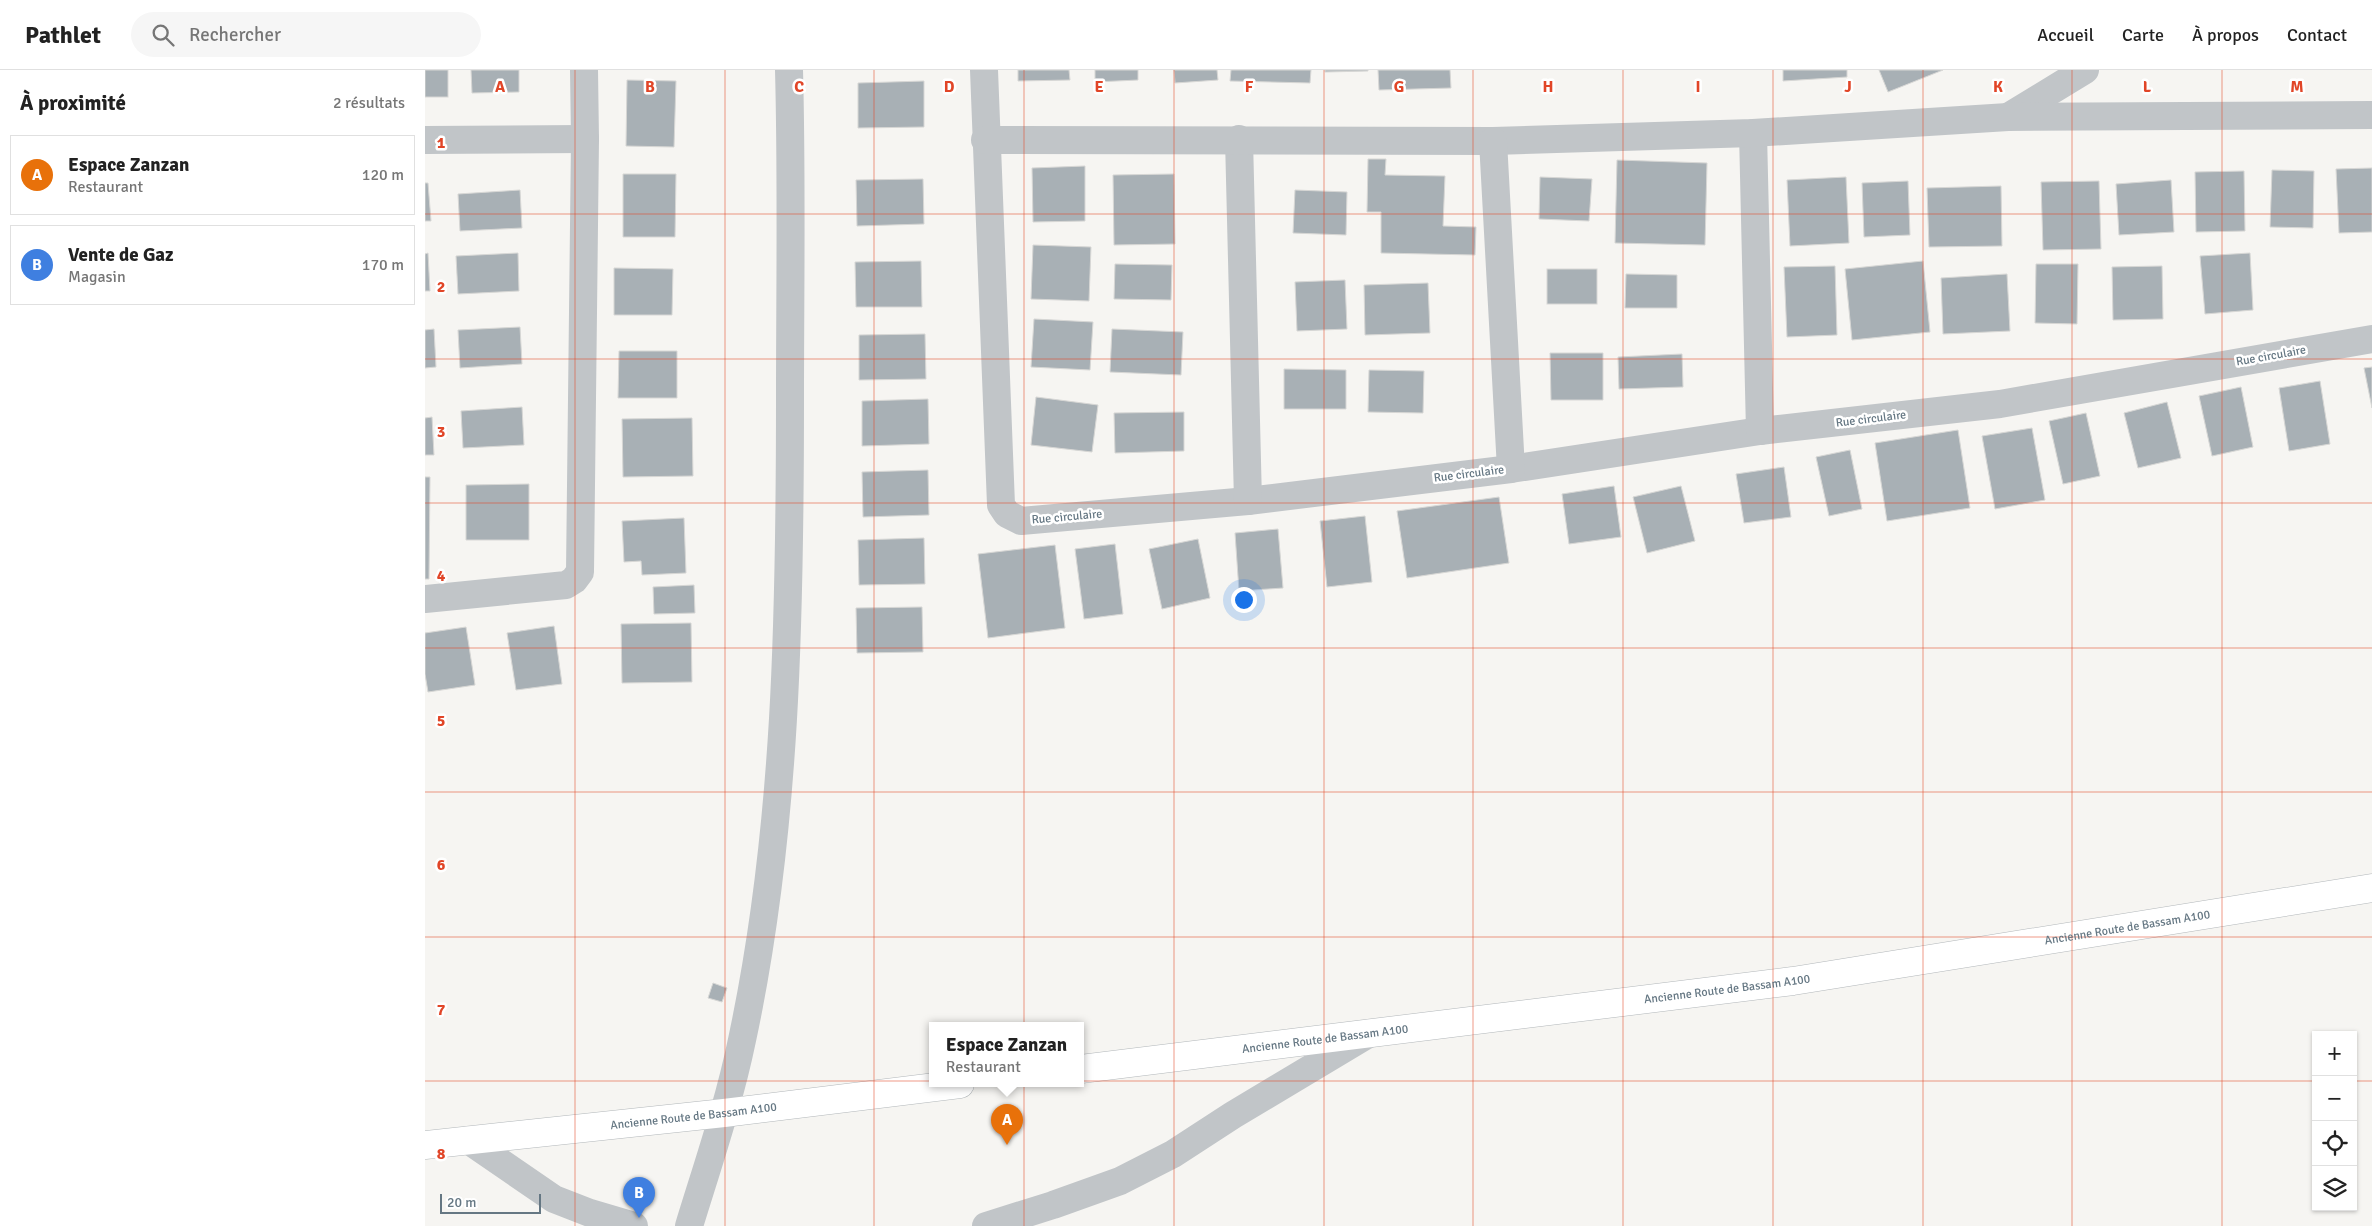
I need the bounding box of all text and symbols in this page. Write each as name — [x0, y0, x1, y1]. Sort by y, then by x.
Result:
search box — [131, 12, 481, 57]
text: Pathlet — [25, 20, 101, 50]
icon: search — [149, 21, 177, 49]
text: Rechercher — [189, 23, 281, 47]
text: Accueil — [2037, 24, 2094, 46]
text: Carte — [2122, 24, 2164, 46]
text: À propos — [2192, 24, 2259, 46]
text: Contact — [2287, 24, 2347, 46]
text: A — [495, 77, 506, 97]
text: B — [645, 77, 655, 97]
text: C — [794, 77, 804, 97]
text: D — [944, 77, 955, 97]
text: E — [1094, 77, 1104, 97]
text: F — [1245, 77, 1254, 97]
text: G — [1394, 77, 1404, 97]
text: H — [1543, 77, 1553, 97]
text: I — [1695, 77, 1701, 97]
text: J — [1844, 77, 1852, 97]
text: K — [1993, 77, 2003, 97]
text: L — [2143, 77, 2152, 97]
text: M — [2290, 77, 2304, 97]
text: À proximité — [20, 90, 126, 116]
text: 2 résultats — [333, 93, 405, 113]
text: 1 — [437, 133, 446, 153]
text: Espace Zanzan — [68, 153, 189, 177]
text: A — [32, 165, 42, 185]
text: 120 m — [362, 165, 404, 185]
text: Restaurant — [68, 177, 143, 197]
text: Vente de Gaz — [68, 243, 174, 267]
text: B — [32, 255, 42, 275]
text: 170 m — [362, 255, 404, 275]
text: Magasin — [68, 267, 126, 287]
text: 2 — [437, 277, 445, 297]
street label: Rue circulaire — [2235, 342, 2307, 370]
street label: Rue circulaire — [1835, 407, 1907, 431]
text: 3 — [437, 422, 445, 442]
street label: Rue circulaire — [1433, 462, 1505, 486]
street label: Rue circulaire — [1031, 506, 1103, 528]
text: 4 — [437, 566, 446, 586]
your location — [1231, 587, 1257, 613]
text: 5 — [437, 711, 445, 731]
text: 6 — [437, 855, 446, 875]
street label: Ancienne Route de Bassam A100 — [2043, 907, 2211, 948]
street label: Ancienne Route de Bassam A100 — [1643, 971, 1811, 1007]
text: 7 — [437, 1000, 446, 1020]
street label: Ancienne Route de Bassam A100 — [1241, 1021, 1409, 1057]
popup — [929, 1022, 1084, 1087]
map controls — [2312, 1031, 2357, 1211]
button: + — [2312, 1031, 2357, 1076]
text: Espace Zanzan — [946, 1033, 1067, 1057]
text: Restaurant — [946, 1057, 1021, 1077]
button: − — [2312, 1076, 2357, 1121]
street label: Ancienne Route de Bassam A100 — [609, 1099, 777, 1133]
pin: A — [991, 1104, 1023, 1145]
button: locate — [2312, 1121, 2357, 1166]
text: 8 — [437, 1144, 446, 1164]
button: layers — [2312, 1166, 2357, 1211]
pin: B — [623, 1177, 655, 1218]
scale bar — [440, 1191, 541, 1214]
text: 20 m — [447, 1194, 476, 1211]

